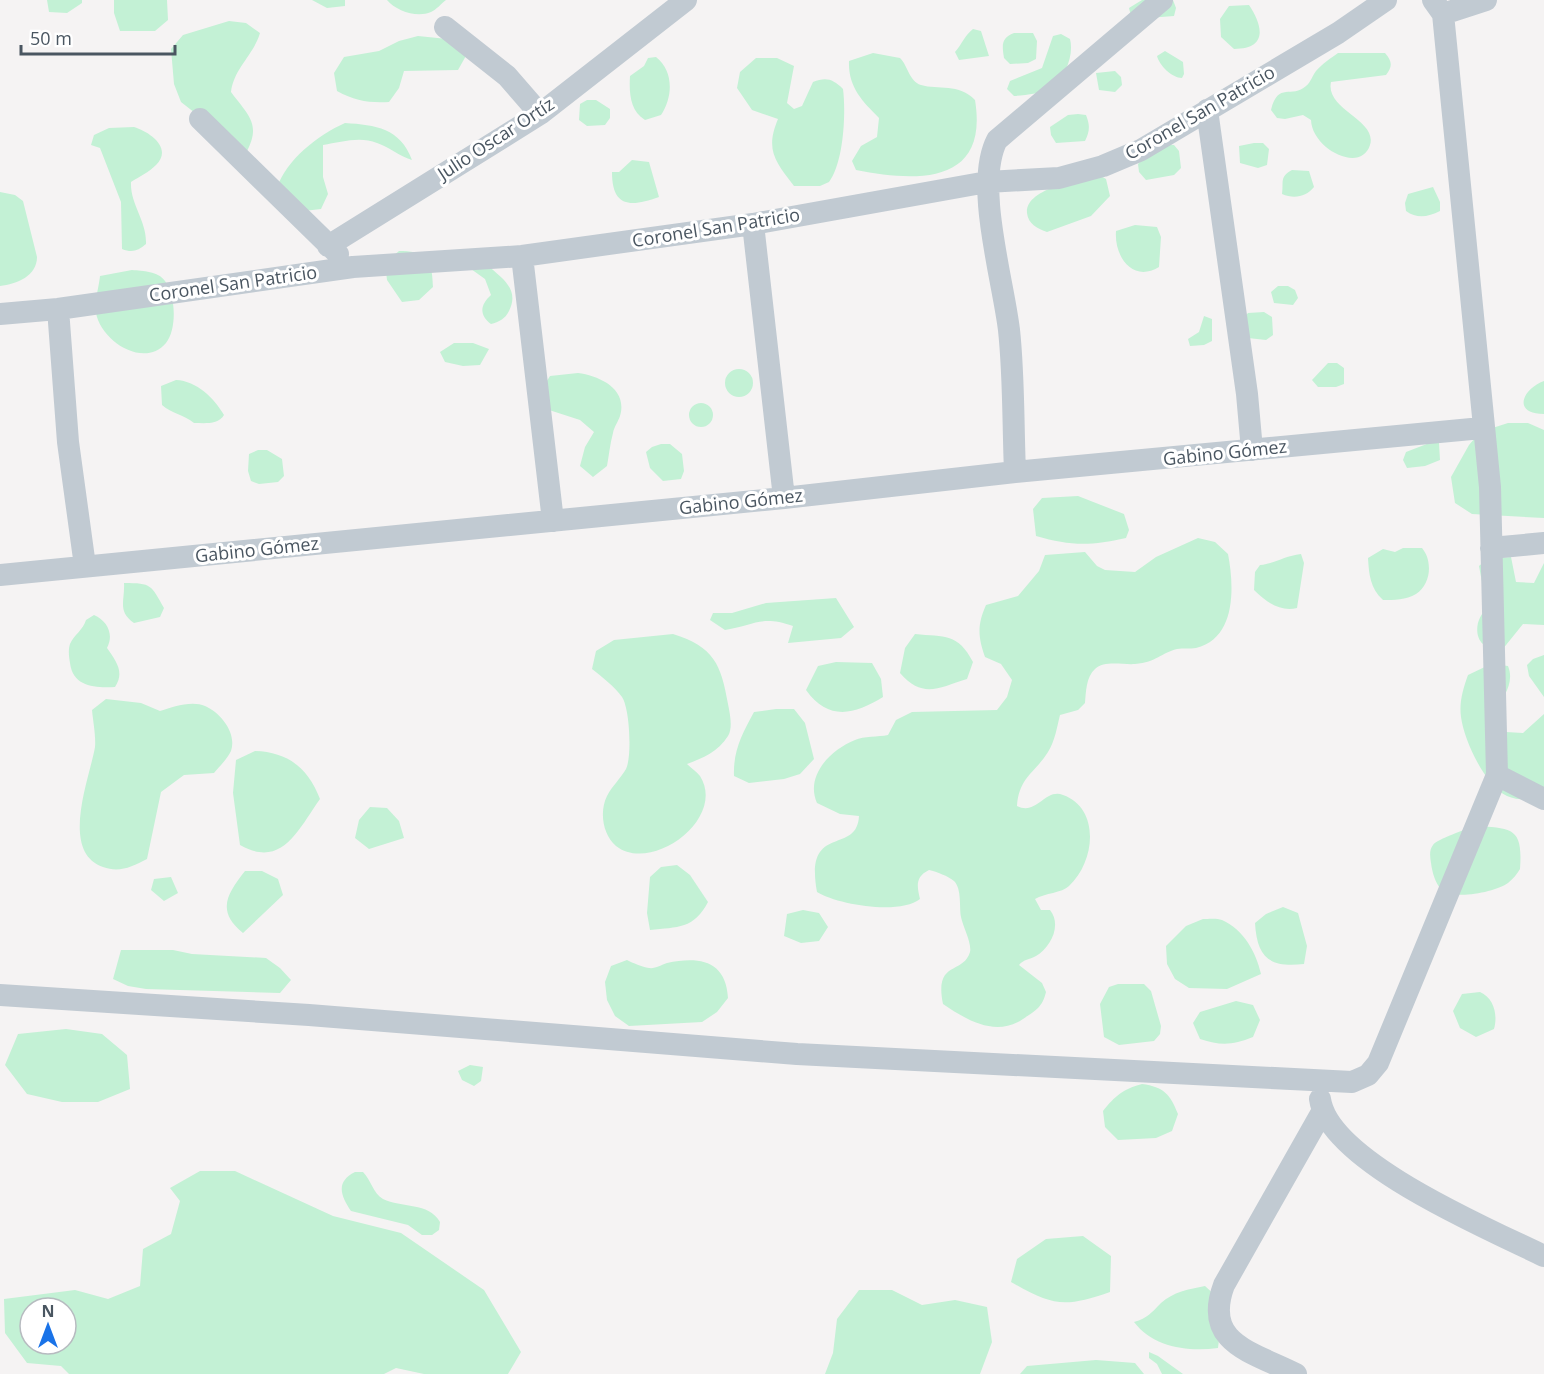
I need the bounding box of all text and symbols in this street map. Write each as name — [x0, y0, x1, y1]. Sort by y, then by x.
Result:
scale bar — [21, 18, 176, 56]
text: 50 m — [30, 26, 72, 50]
street label: Coronel San Patricio — [1120, 59, 1279, 165]
street label: Julio Oscar Ortíz — [431, 91, 558, 186]
street label: Coronel San Patricio — [630, 202, 801, 252]
street label: Coronel San Patricio — [147, 259, 318, 307]
street label: Gabino Gómez — [1162, 434, 1288, 470]
street label: Gabino Gómez — [678, 483, 804, 519]
street label: Gabino Gómez — [194, 531, 320, 567]
north arrow — [18, 1296, 78, 1356]
text: N — [41, 1300, 55, 1322]

